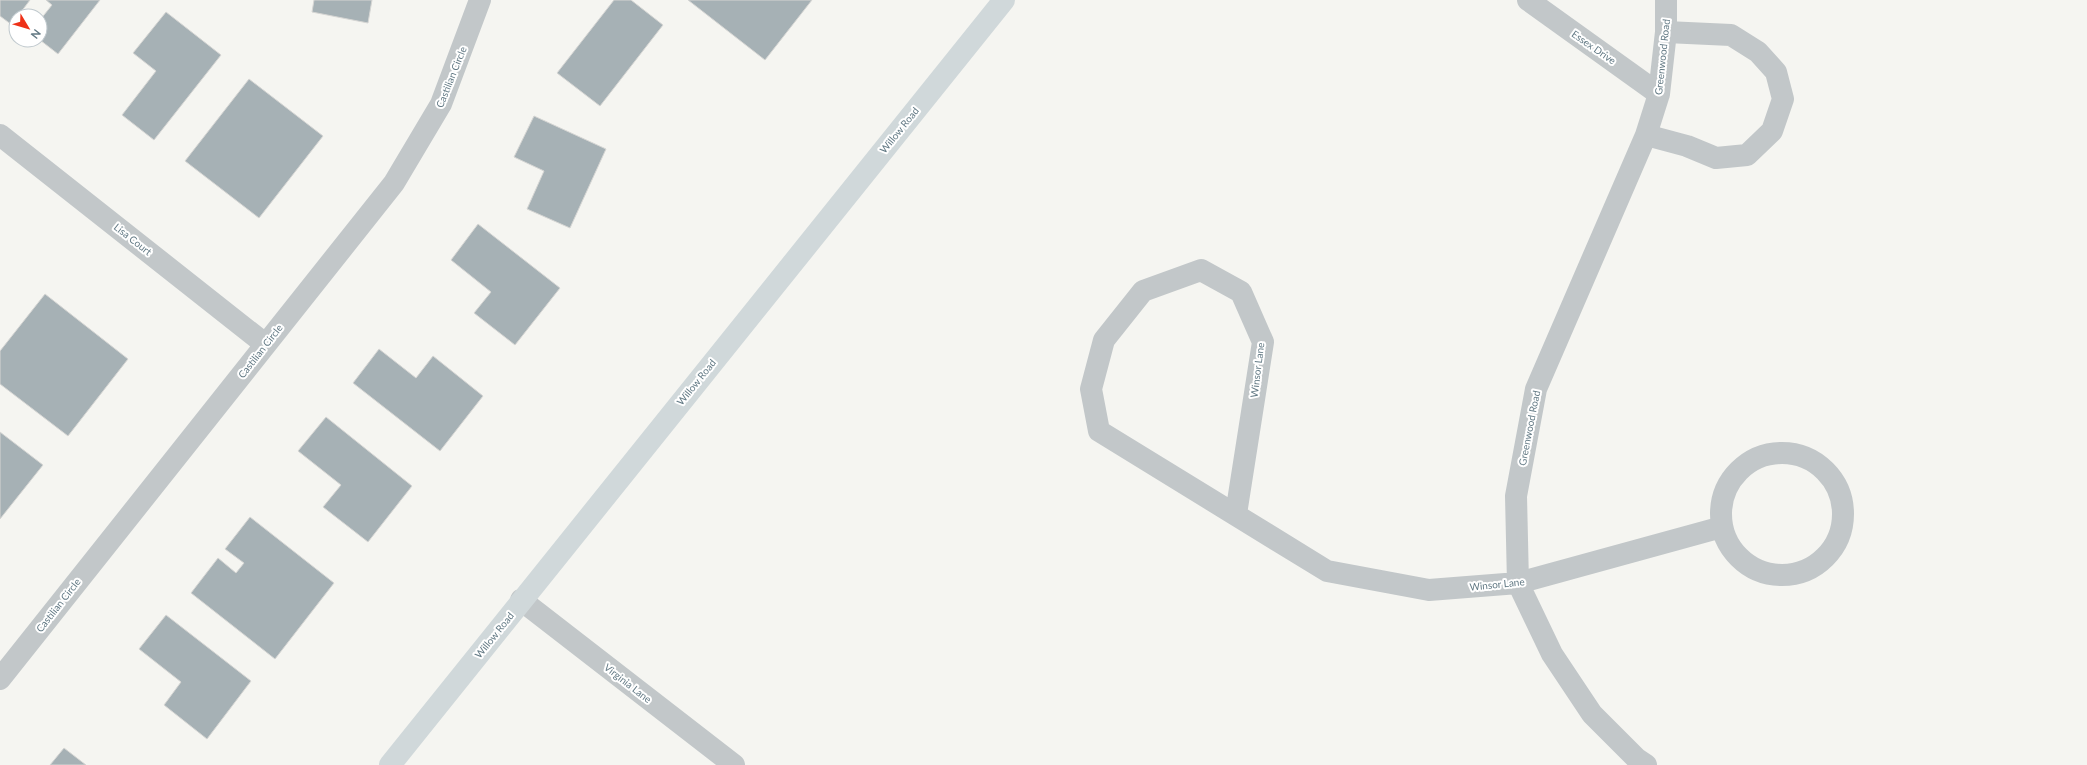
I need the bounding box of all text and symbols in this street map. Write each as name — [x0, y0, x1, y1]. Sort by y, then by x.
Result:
north arrow — [8, 8, 48, 48]
street label: Greenwood Road — [1652, 18, 1672, 96]
text: N — [29, 27, 44, 42]
street label: Essex Drive — [1570, 27, 1618, 67]
street label: Castilian Circle — [433, 45, 469, 109]
street label: Willow Road — [877, 105, 921, 155]
street label: Lisa Court — [112, 221, 155, 258]
street label: Castilian Circle — [235, 322, 285, 380]
street label: Winsor Lane — [1248, 342, 1266, 398]
street label: Willow Road — [674, 357, 718, 407]
street label: Greenwood Road — [1516, 389, 1542, 467]
street label: Winsor Lane — [1469, 575, 1525, 593]
street label: Castilian Circle — [33, 576, 83, 634]
street label: Willow Road — [472, 610, 516, 660]
street label: Virginia Lane — [602, 661, 654, 705]

